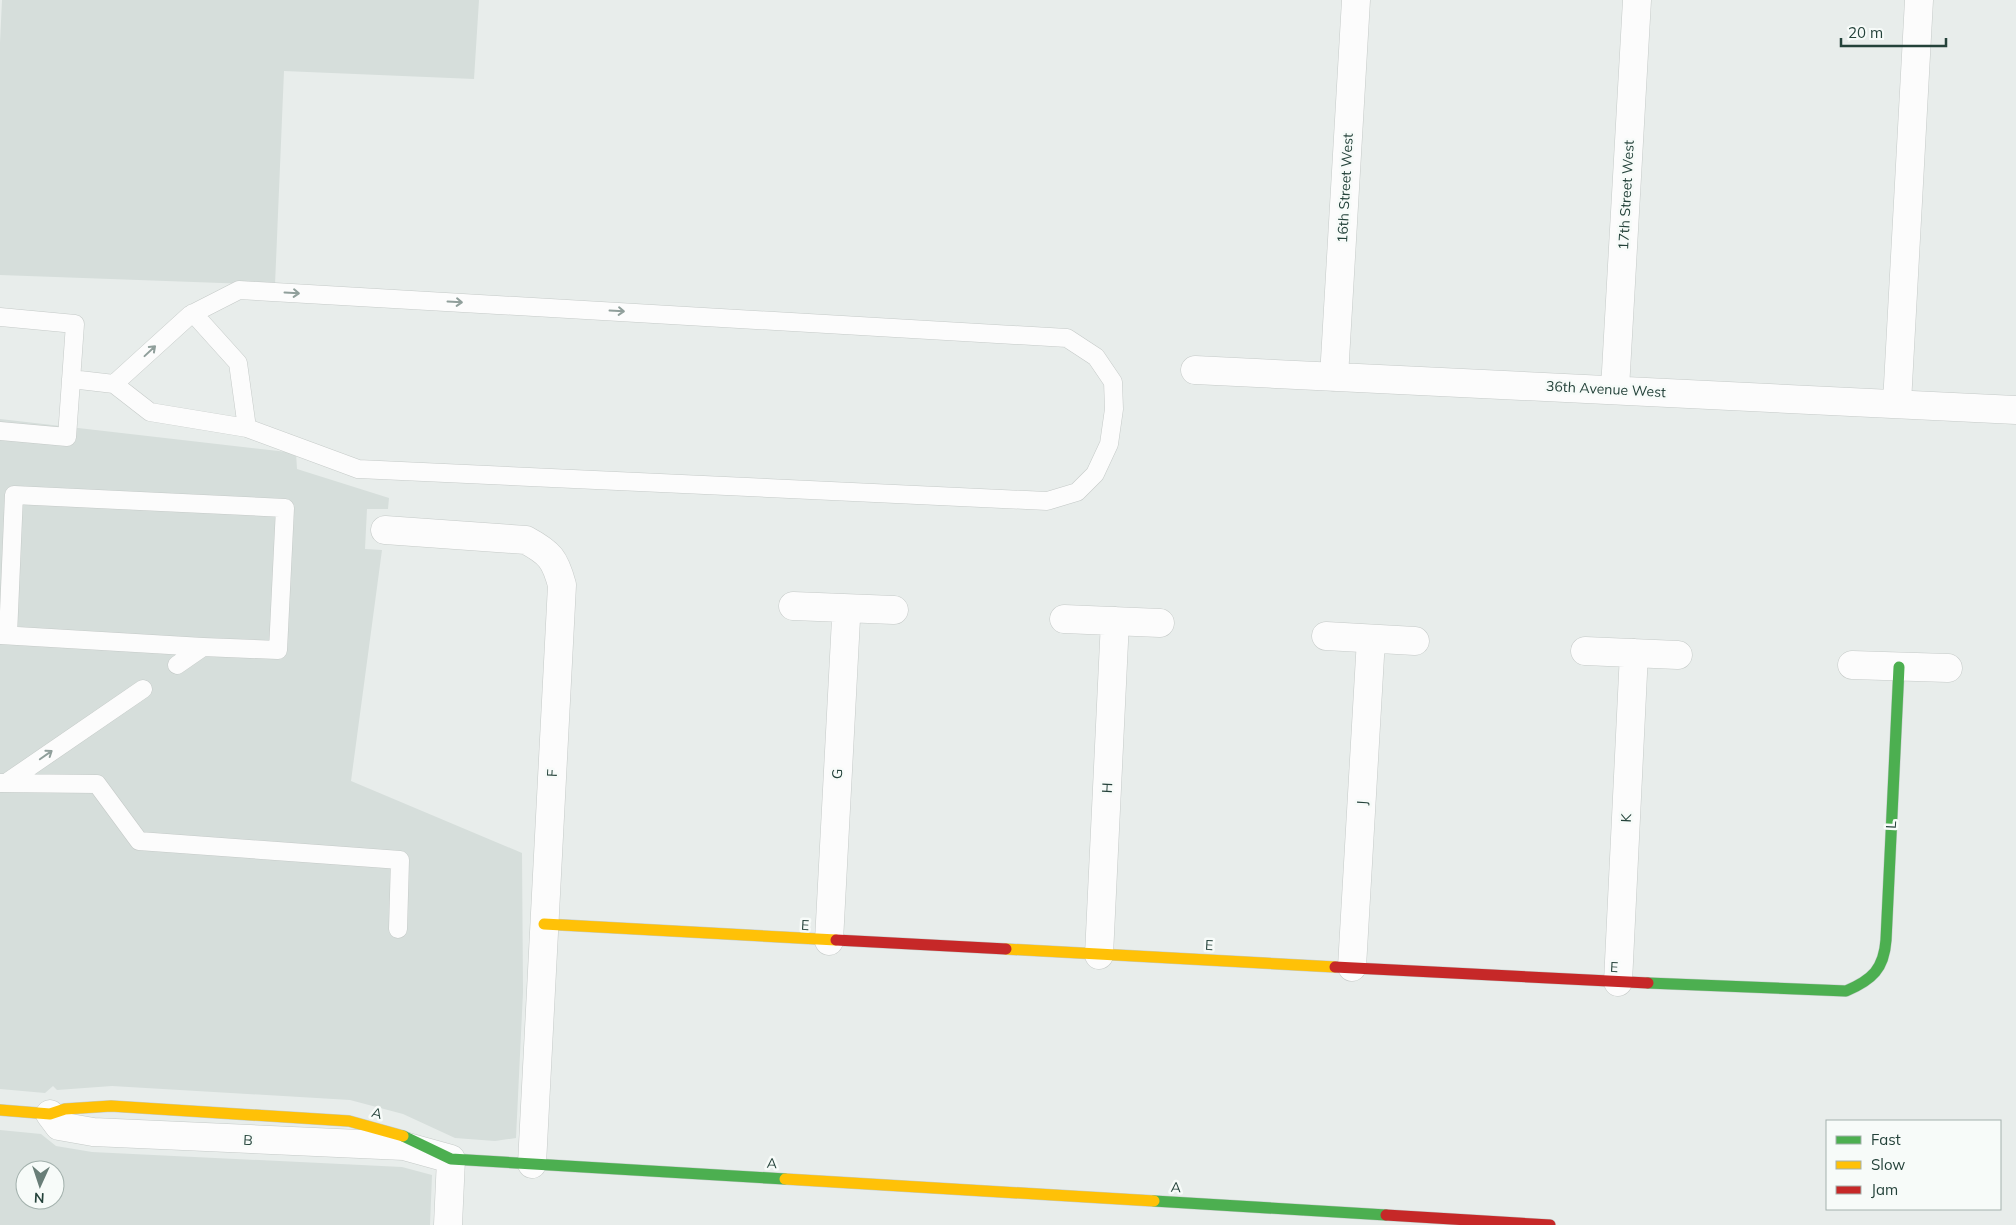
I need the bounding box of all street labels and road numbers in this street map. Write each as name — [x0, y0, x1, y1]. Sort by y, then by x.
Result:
street label: 16th Street West — [1333, 132, 1357, 243]
street label: 17th Street West — [1614, 139, 1638, 250]
street label: 36th Avenue West — [1546, 377, 1667, 401]
street label: F — [543, 768, 561, 777]
street label: G — [828, 768, 846, 780]
street label: H — [1098, 782, 1116, 794]
street label: J — [1353, 800, 1371, 806]
street label: K — [1617, 812, 1635, 823]
street label: L — [1882, 820, 1900, 829]
street label: E — [800, 916, 810, 934]
street label: E — [1204, 936, 1214, 954]
street label: E — [1609, 958, 1619, 976]
street label: A — [370, 1103, 385, 1123]
street label: B — [243, 1131, 253, 1149]
street label: A — [766, 1154, 778, 1172]
street label: A — [1170, 1178, 1182, 1196]

